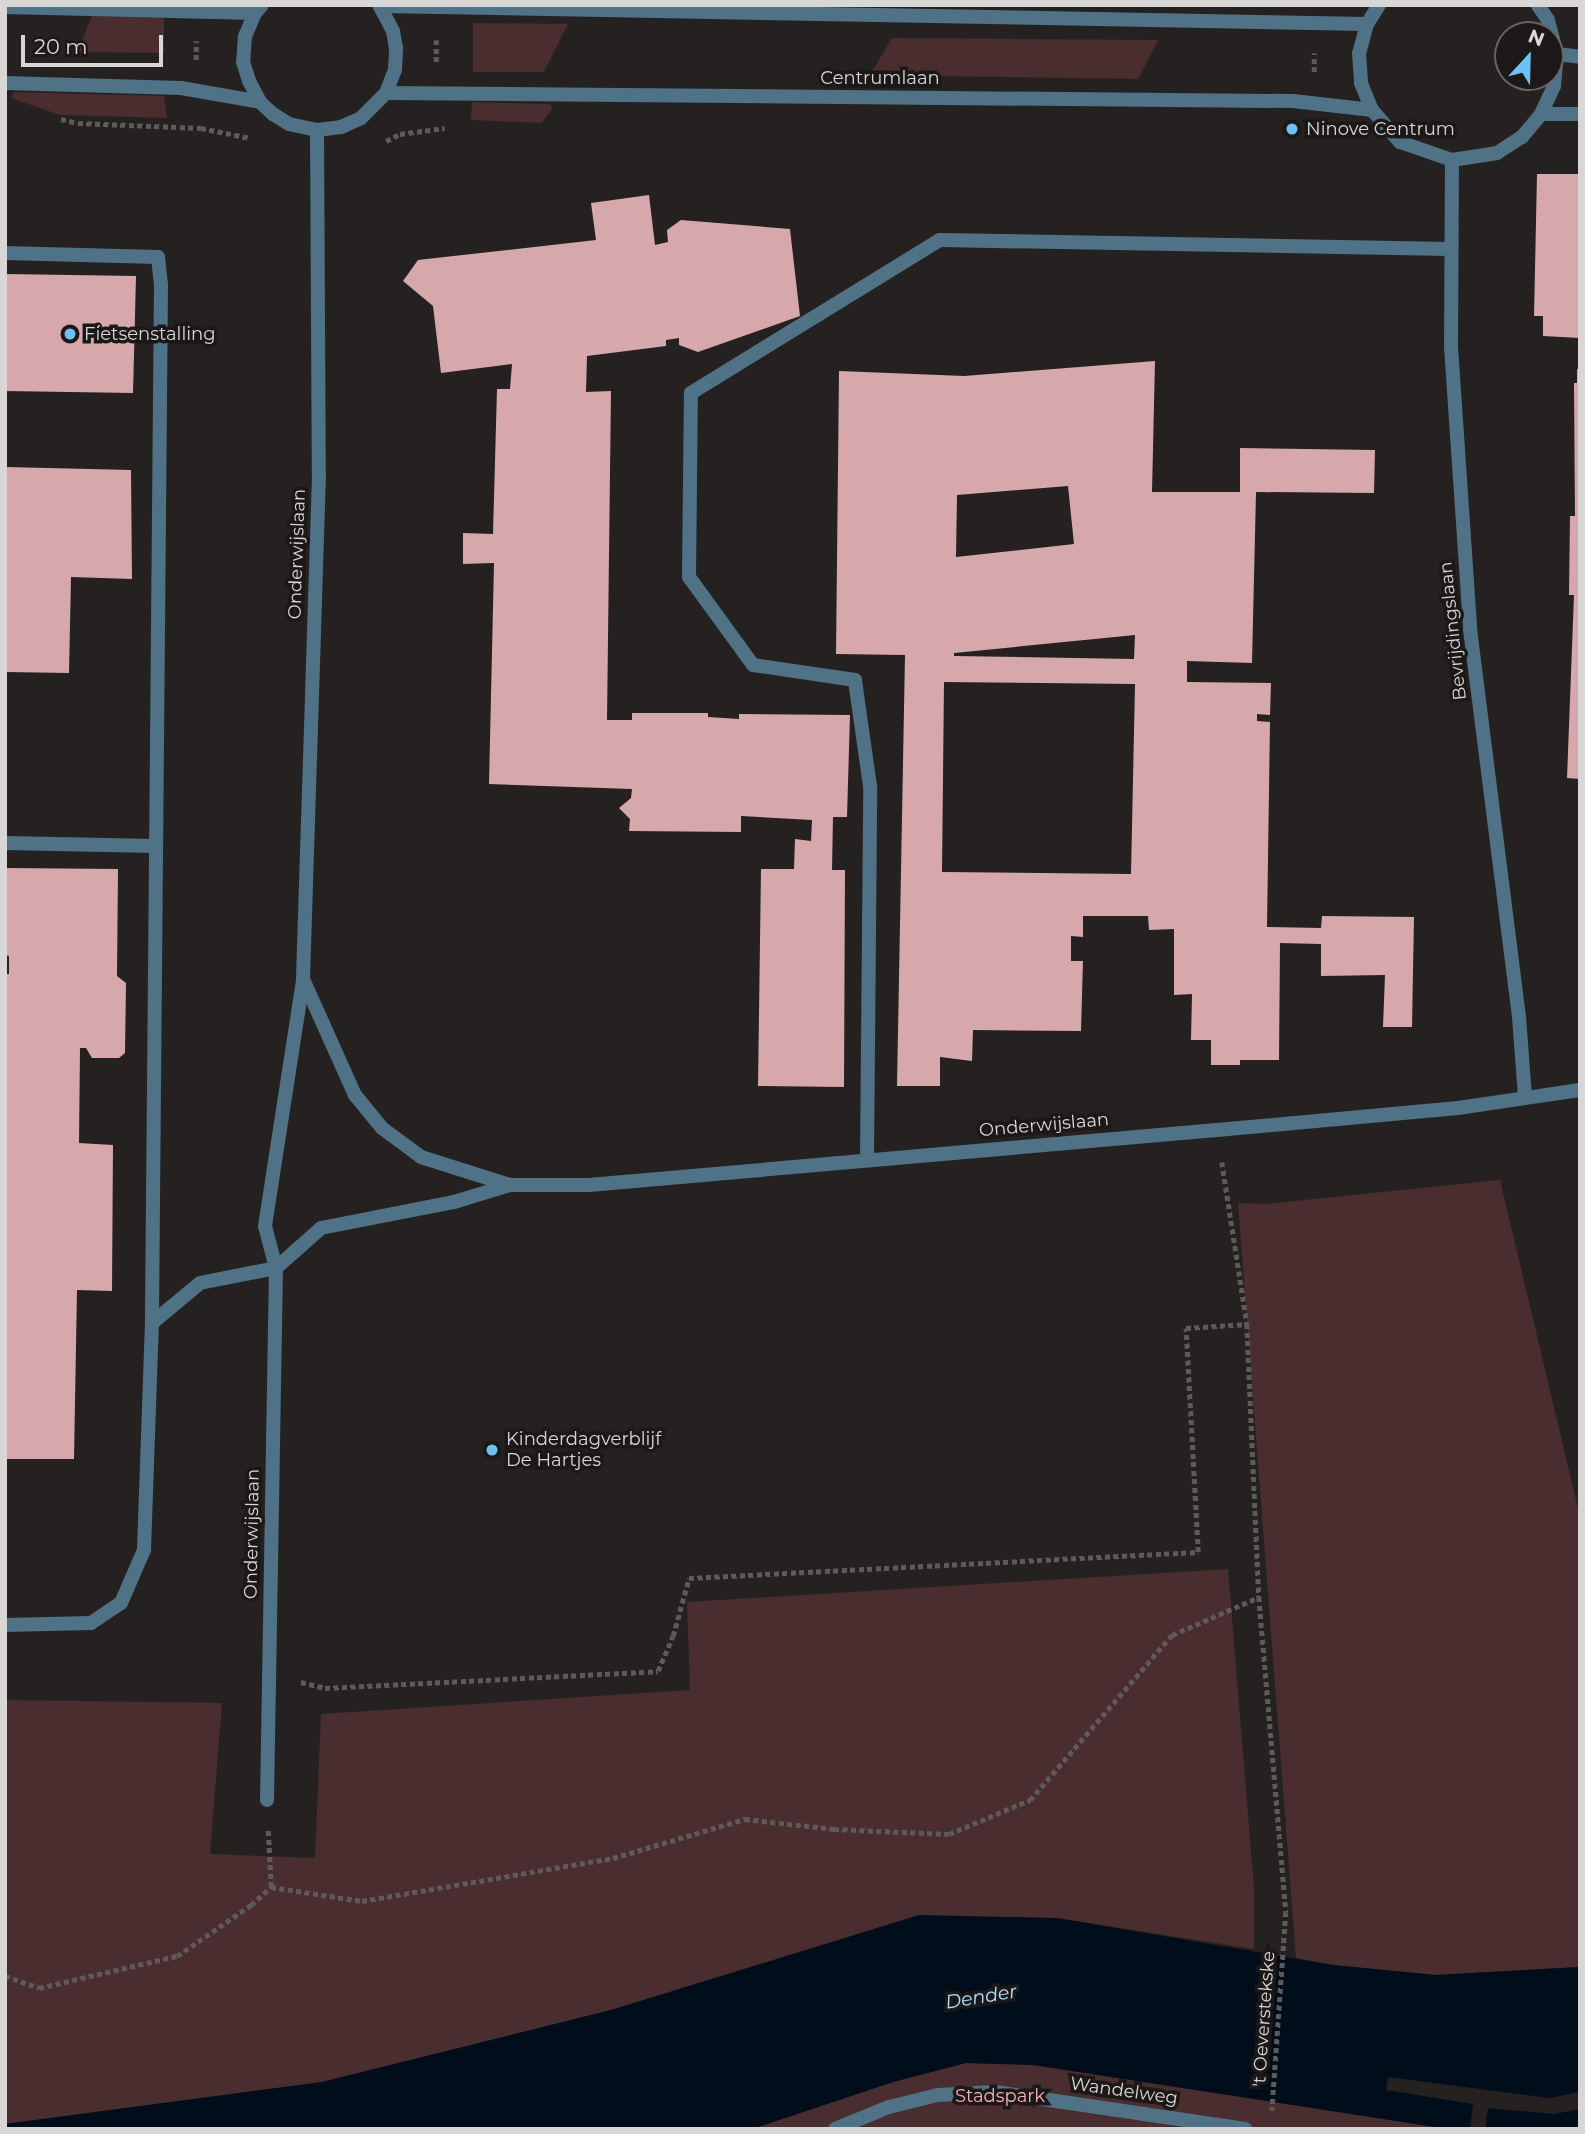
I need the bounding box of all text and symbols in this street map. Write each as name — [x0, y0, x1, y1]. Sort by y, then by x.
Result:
scale bar — [24, 21, 166, 65]
north arrow — [1494, 21, 1564, 91]
text: N — [1525, 24, 1548, 51]
text: 20 m — [34, 34, 88, 59]
street label: Centrumlaan — [820, 67, 940, 89]
place label: Ninove Centrum — [1306, 118, 1455, 140]
marker: Ninove Centrum — [1284, 121, 1300, 137]
place label: Fietsenstalling — [84, 323, 216, 345]
marker: Fietsenstalling — [62, 326, 78, 342]
street label: Onderwijslaan — [284, 488, 310, 620]
street label: Bevrijdingslaan — [1435, 561, 1471, 701]
street label: Onderwijslaan — [978, 1109, 1110, 1141]
place label: Kinderdagverblijf De Hartjes — [506, 1429, 661, 1472]
marker: Kinderdagverblijf De Hartjes — [484, 1442, 500, 1458]
street label: Onderwijslaan — [240, 1469, 264, 1599]
street label: 't Oeverstekske — [1248, 1950, 1280, 2088]
water label: Dender — [944, 1980, 1018, 2014]
street label: Wandelweg — [1069, 2073, 1179, 2109]
park label: Stadspark — [955, 2085, 1045, 2107]

